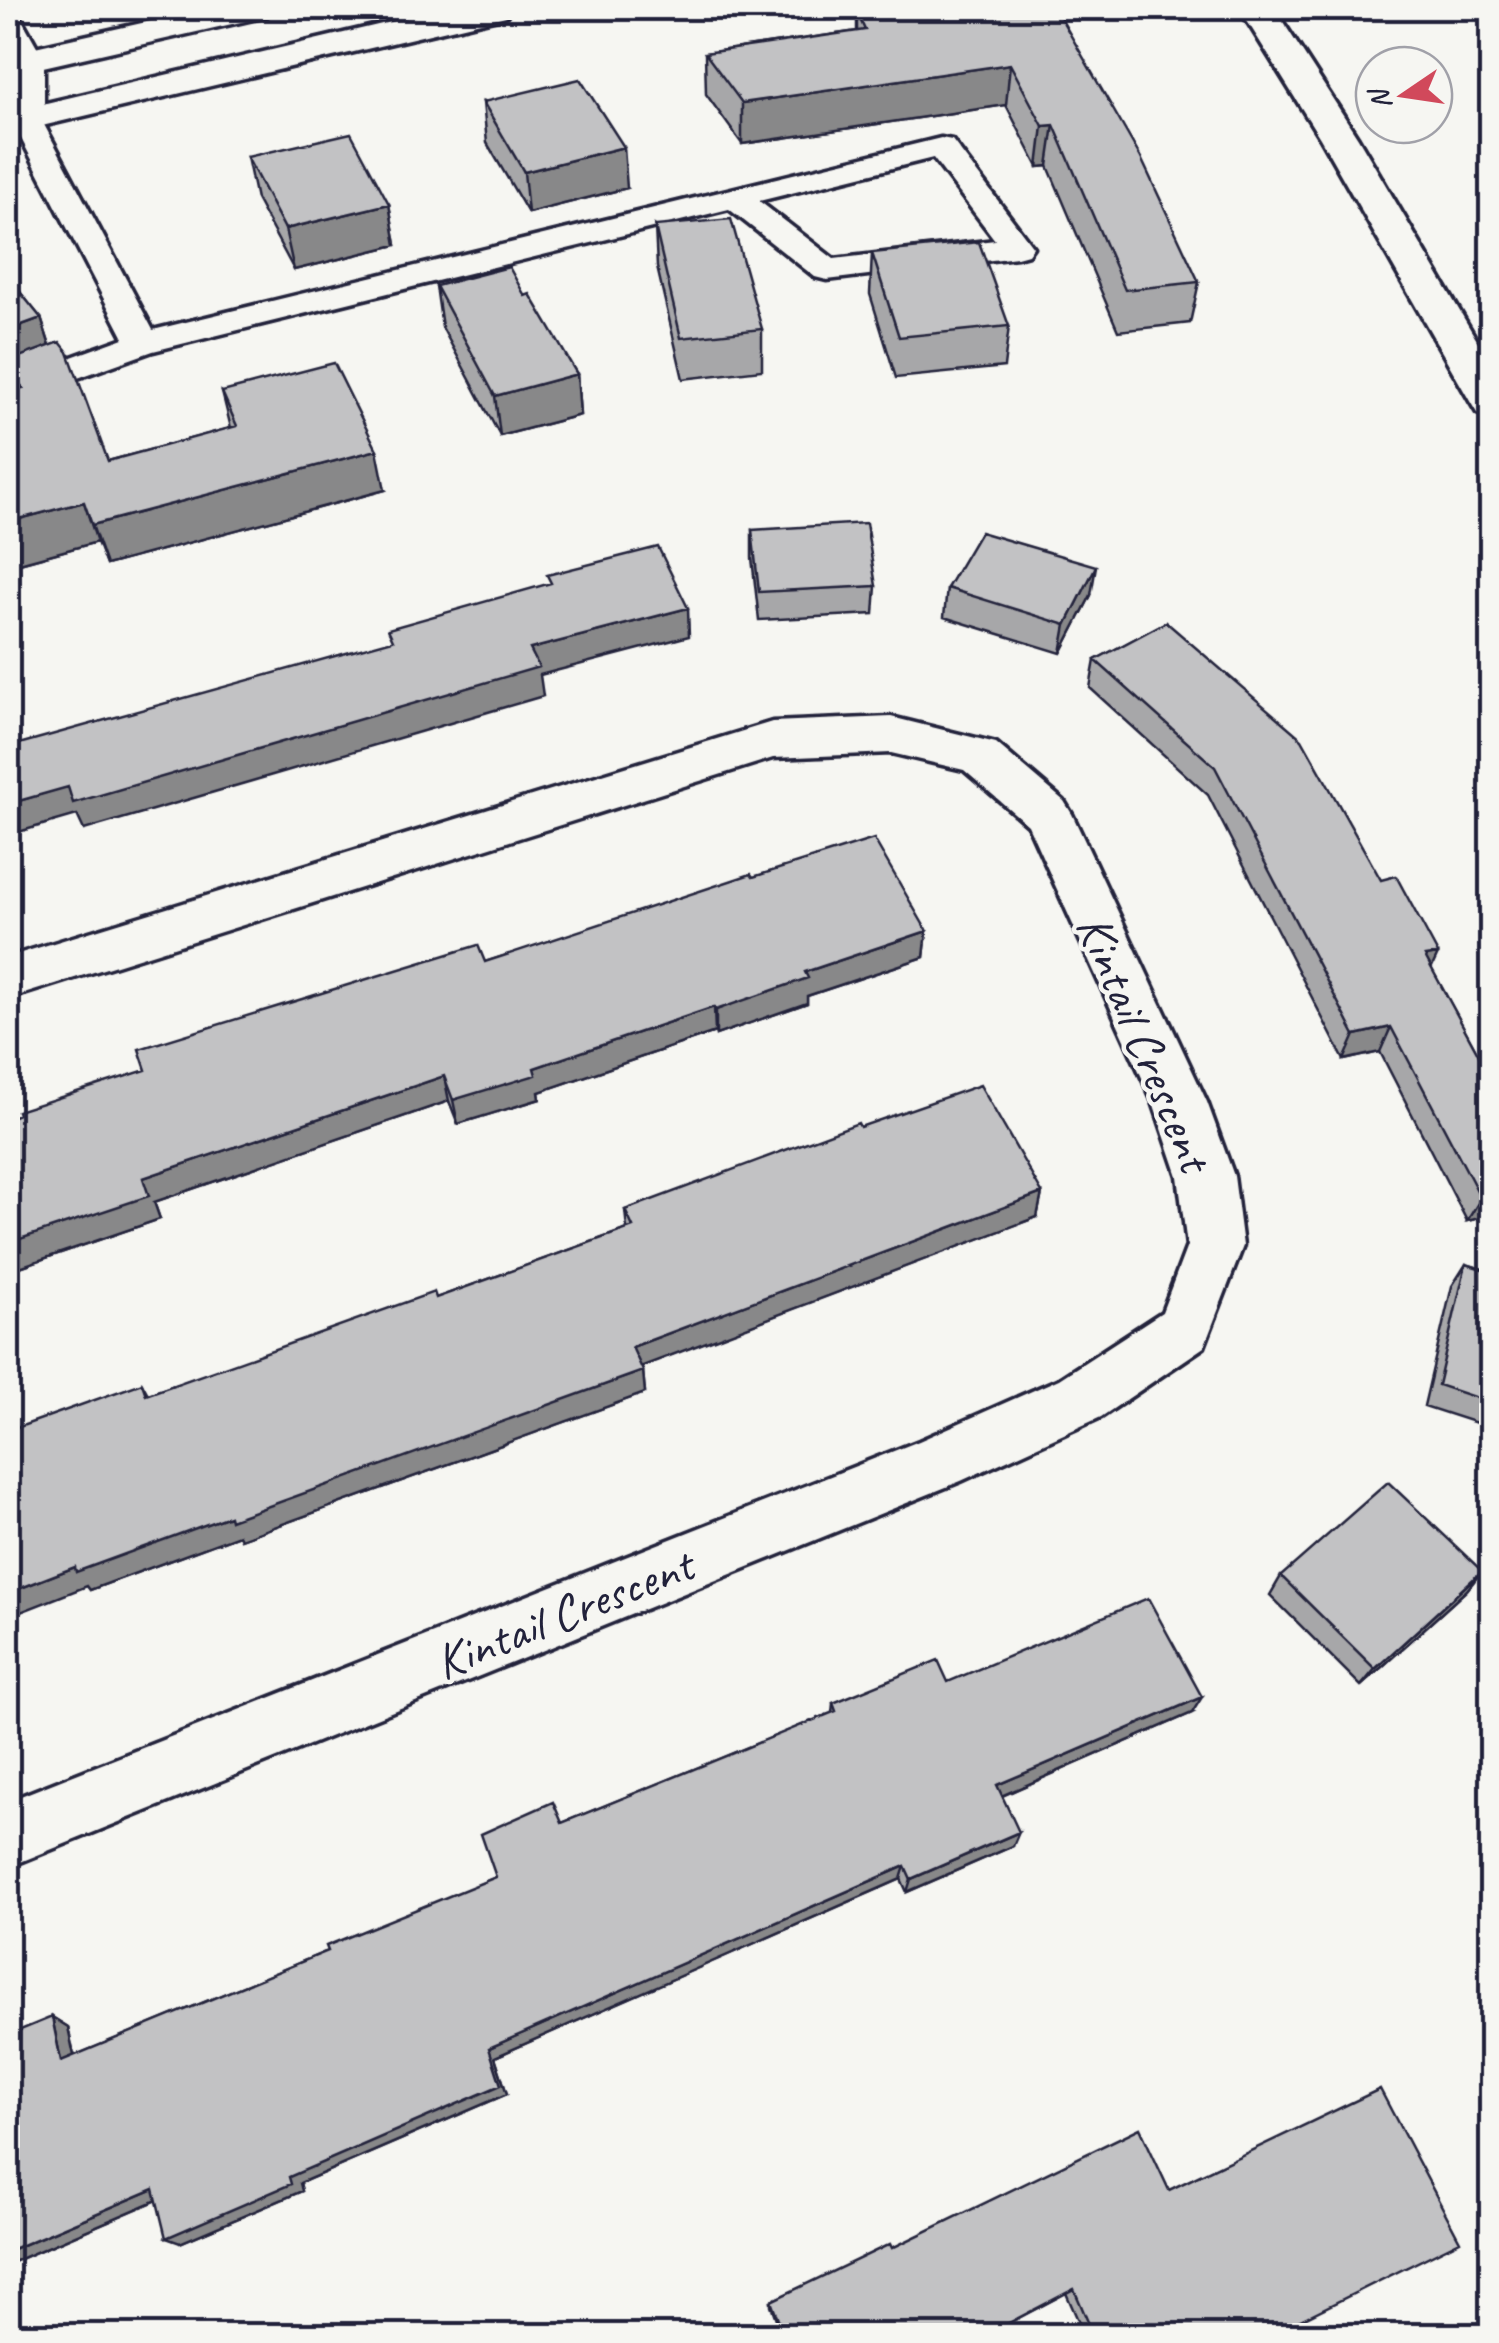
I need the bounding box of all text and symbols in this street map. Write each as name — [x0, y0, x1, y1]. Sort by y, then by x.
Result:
north arrow — [1354, 45, 1454, 145]
text: N — [1360, 84, 1399, 113]
street label: Kintail Crescent — [1062, 905, 1229, 1184]
street label: Kintail Crescent — [425, 1531, 706, 1694]

